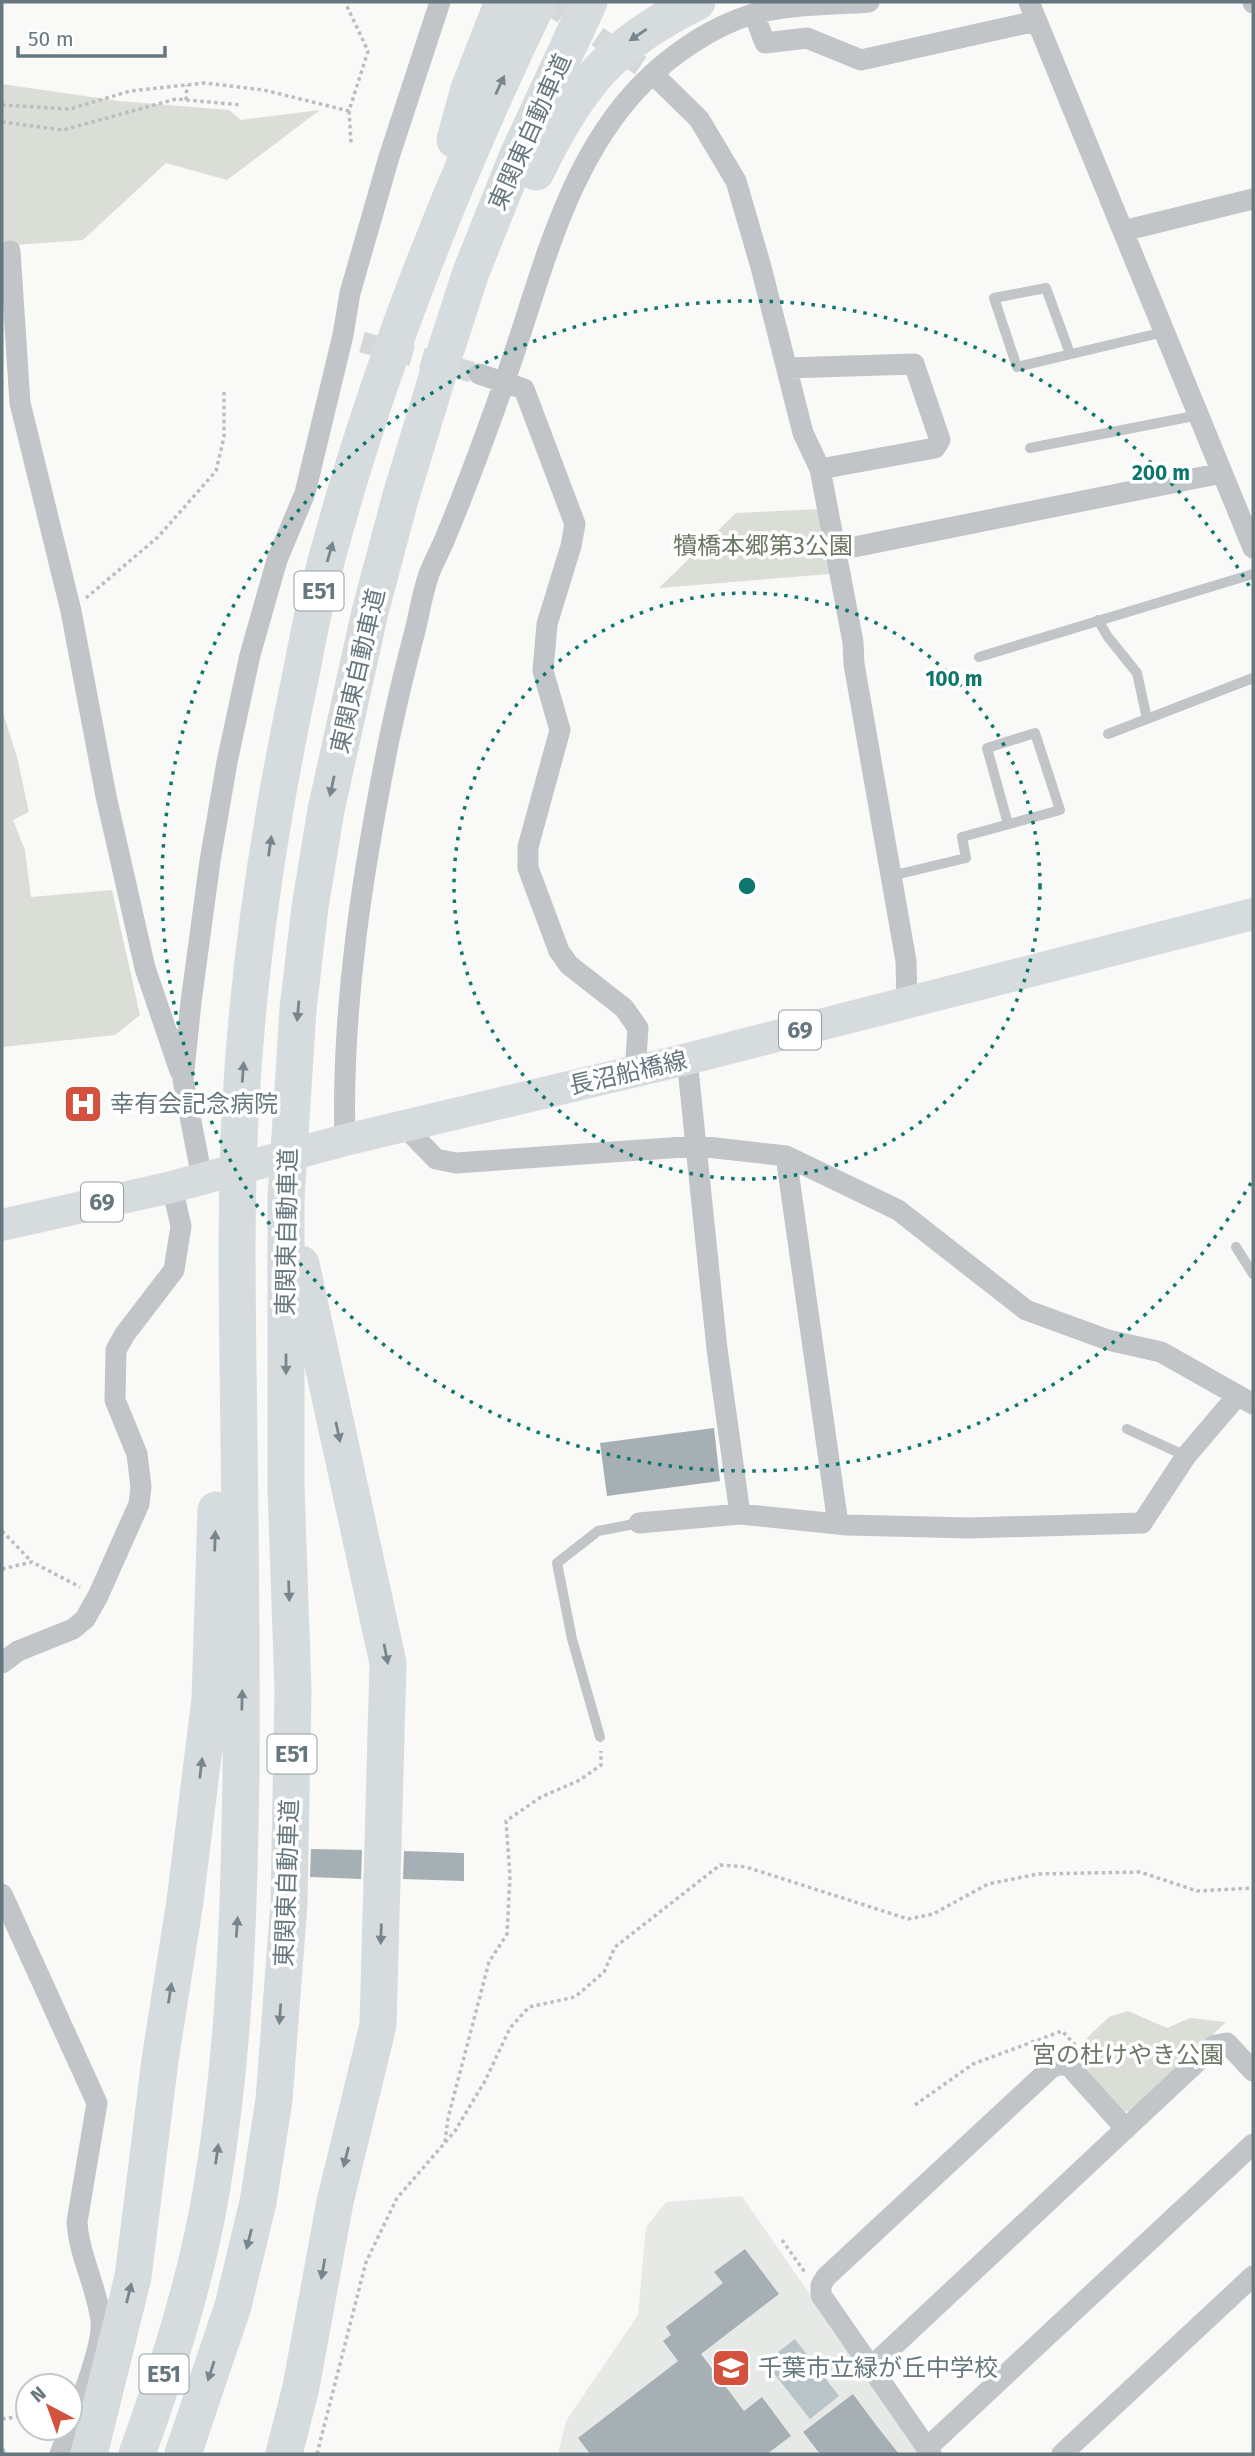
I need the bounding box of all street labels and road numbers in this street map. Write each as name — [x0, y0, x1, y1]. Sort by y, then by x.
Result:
street label: 東関東自動車道 — [483, 50, 577, 214]
road number: E51 — [294, 572, 344, 610]
street label: 東関東自動車道 — [325, 586, 391, 756]
road number: 69 — [779, 1010, 821, 1050]
street label: 長沼船橋線 — [566, 1046, 690, 1100]
street label: 東関東自動車道 — [272, 1148, 302, 1316]
road number: 69 — [81, 1182, 123, 1222]
road number: E51 — [268, 1735, 316, 1774]
street label: 東関東自動車道 — [270, 1799, 304, 1967]
road number: E51 — [140, 2354, 188, 2394]

